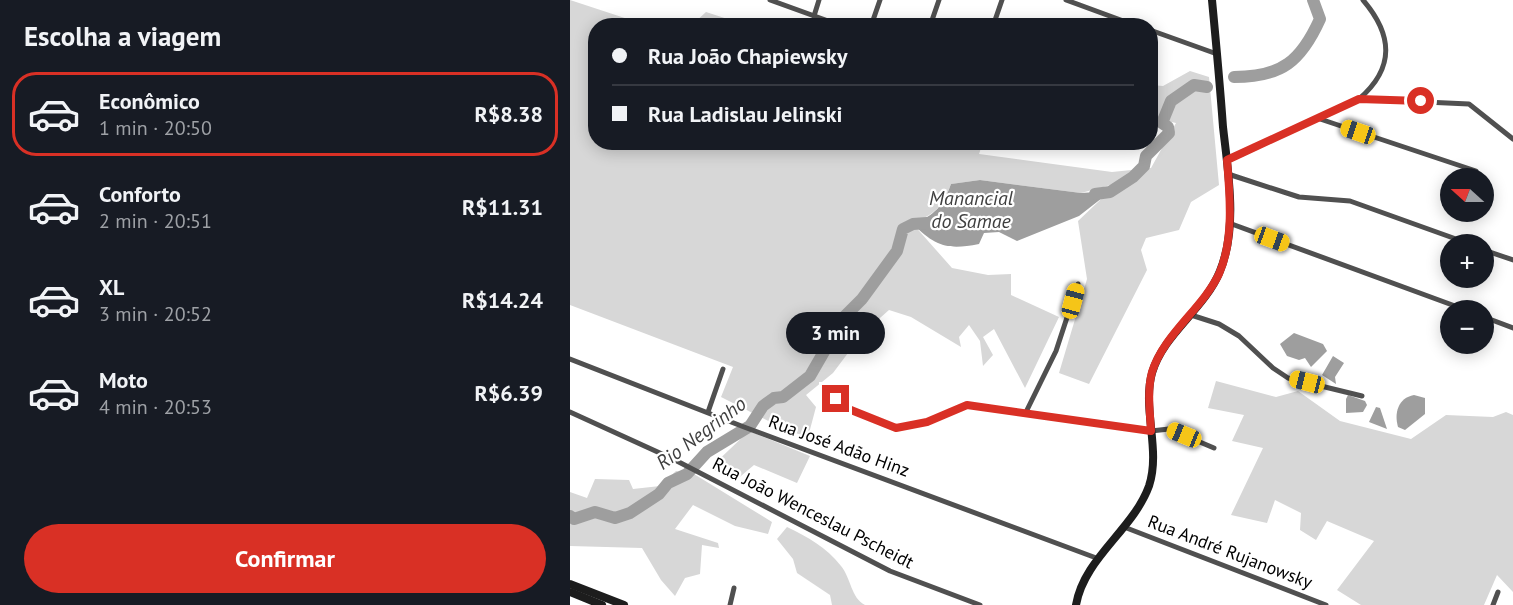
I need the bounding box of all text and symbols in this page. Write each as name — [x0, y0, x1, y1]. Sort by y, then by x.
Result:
text: Escolha a viagem — [24, 19, 221, 53]
text: Rua João Chapiewsky — [648, 42, 848, 70]
icon: car — [27, 87, 81, 141]
text: Econômico — [99, 87, 200, 115]
route start — [1407, 87, 1434, 114]
text: R$8.38 — [474, 100, 543, 128]
text: Rua Ladislau Jelinski — [648, 100, 843, 128]
text: 1 min · 20:50 — [99, 115, 212, 141]
car — [1338, 118, 1378, 146]
north arrow — [1440, 168, 1494, 222]
map controls — [1440, 168, 1494, 354]
icon: car — [27, 180, 81, 234]
text: Conforto — [99, 180, 181, 208]
water label: Manancial do Samae — [929, 185, 1014, 234]
text: R$11.31 — [462, 193, 543, 221]
text: 2 min · 20:51 — [99, 208, 212, 234]
car — [1252, 224, 1292, 254]
button: + — [1440, 234, 1494, 288]
icon: car — [27, 273, 81, 327]
text: XL — [99, 273, 124, 301]
car — [1060, 281, 1086, 321]
text: R$14.24 — [462, 286, 543, 314]
button: − — [1440, 300, 1494, 354]
text: 3 min · 20:52 — [99, 301, 212, 327]
callout: 3 min — [786, 312, 886, 354]
text: 3 min — [811, 320, 860, 346]
icon: car — [27, 366, 81, 420]
text: Moto — [99, 366, 148, 394]
car — [1287, 369, 1327, 395]
text: R$6.39 — [474, 379, 543, 407]
route end — [822, 385, 849, 412]
water label: Rio Negrinho — [651, 391, 751, 475]
text: 4 min · 20:53 — [99, 394, 212, 420]
street label: Rua José Adão Hinz — [766, 409, 913, 482]
car — [1164, 420, 1204, 450]
street label: Rua João Wenceslau Pscheidt — [709, 452, 918, 573]
street label: Rua André Rujanowsky — [1145, 510, 1316, 594]
button: Confirmar — [24, 524, 546, 593]

